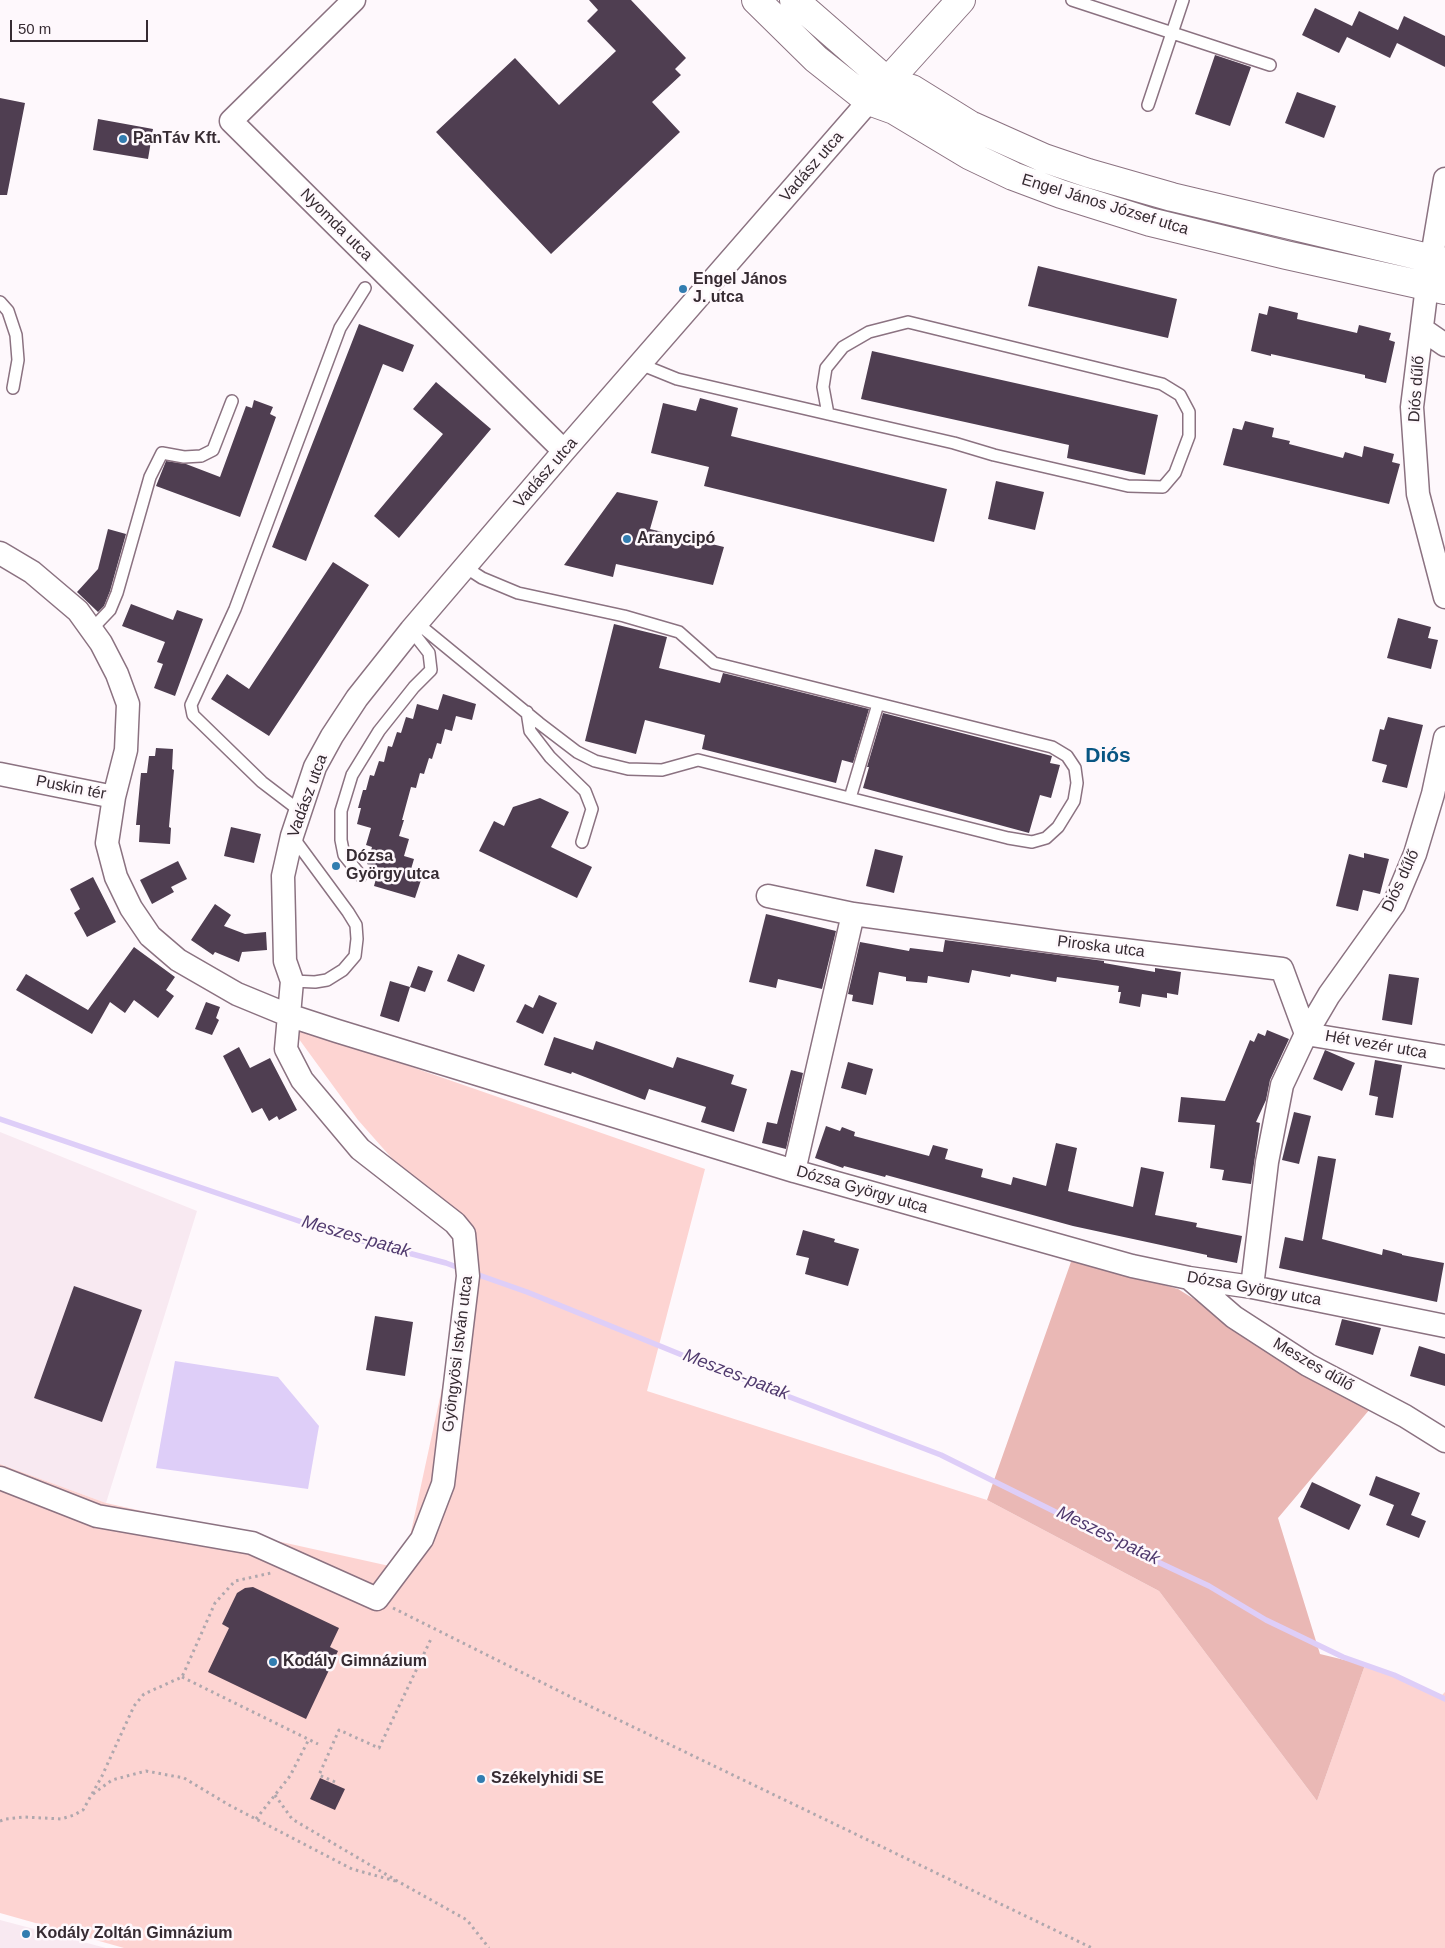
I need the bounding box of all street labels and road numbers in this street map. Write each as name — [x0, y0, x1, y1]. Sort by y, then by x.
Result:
street label: Vadász utca — [776, 128, 848, 206]
street label: Engel János József utca — [1019, 170, 1191, 240]
street label: Nyomda utca — [296, 185, 376, 265]
street label: Diós dűlő — [1405, 355, 1429, 423]
street label: Vadász utca — [510, 434, 582, 512]
street label: Vadász utca — [284, 752, 332, 840]
street label: Puskin tér — [34, 772, 108, 804]
street label: Diós dűlő — [1378, 847, 1424, 915]
street label: Piroska utca — [1056, 932, 1146, 962]
street label: Hét vezér utca — [1324, 1027, 1428, 1063]
street label: Dózsa György utca — [794, 1162, 930, 1218]
street label: Dózsa György utca — [1185, 1268, 1323, 1310]
street label: Gyöngyösi István utca — [439, 1275, 477, 1433]
street label: Meszes dűlő — [1269, 1334, 1357, 1396]

